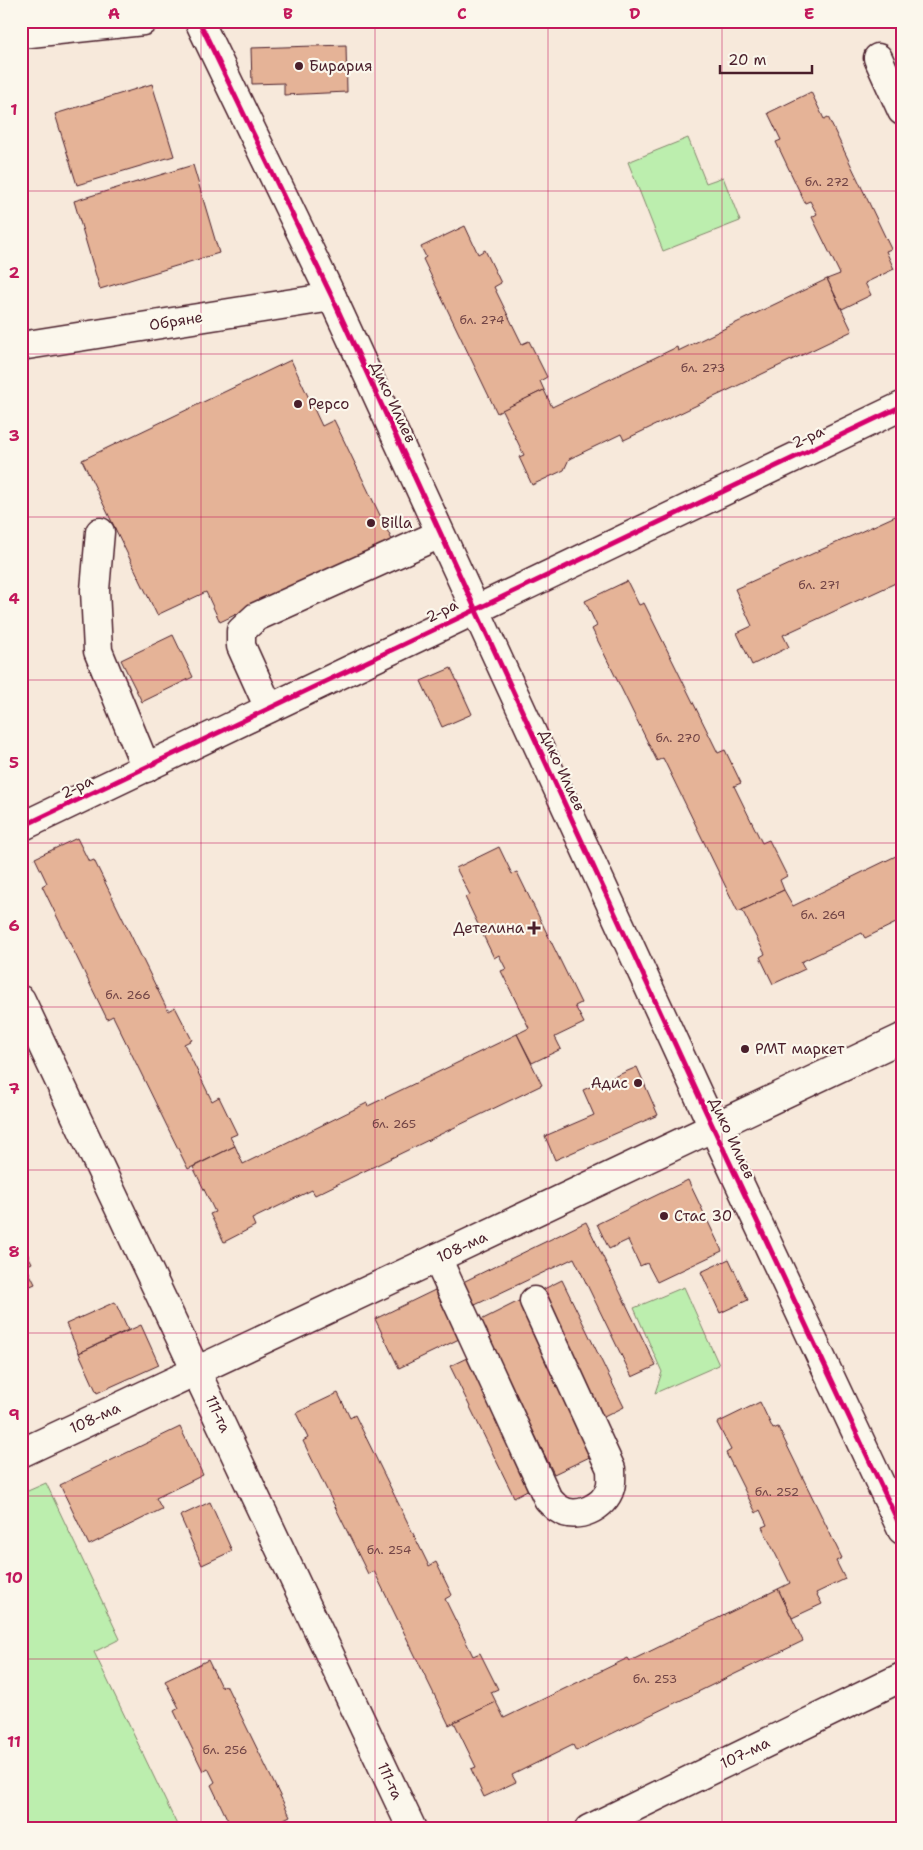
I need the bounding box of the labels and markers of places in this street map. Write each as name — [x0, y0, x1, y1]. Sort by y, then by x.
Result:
place label: Бирария — [309, 56, 373, 76]
marker: Бирария — [293, 60, 305, 72]
place label: Pepco — [308, 394, 349, 414]
marker: Pepco — [292, 398, 304, 410]
place label: Billa — [381, 513, 413, 533]
marker: Billa — [365, 517, 377, 529]
place label: Детелина — [453, 918, 525, 938]
marker: Детелина — [528, 922, 540, 934]
place label: РМТ маркет — [755, 1039, 845, 1059]
marker: РМТ маркет — [739, 1043, 751, 1055]
place label: Адис — [591, 1073, 628, 1093]
marker: Адис — [632, 1077, 644, 1089]
place label: Стас 30 — [674, 1206, 732, 1226]
marker: Стас 30 — [658, 1210, 670, 1222]

